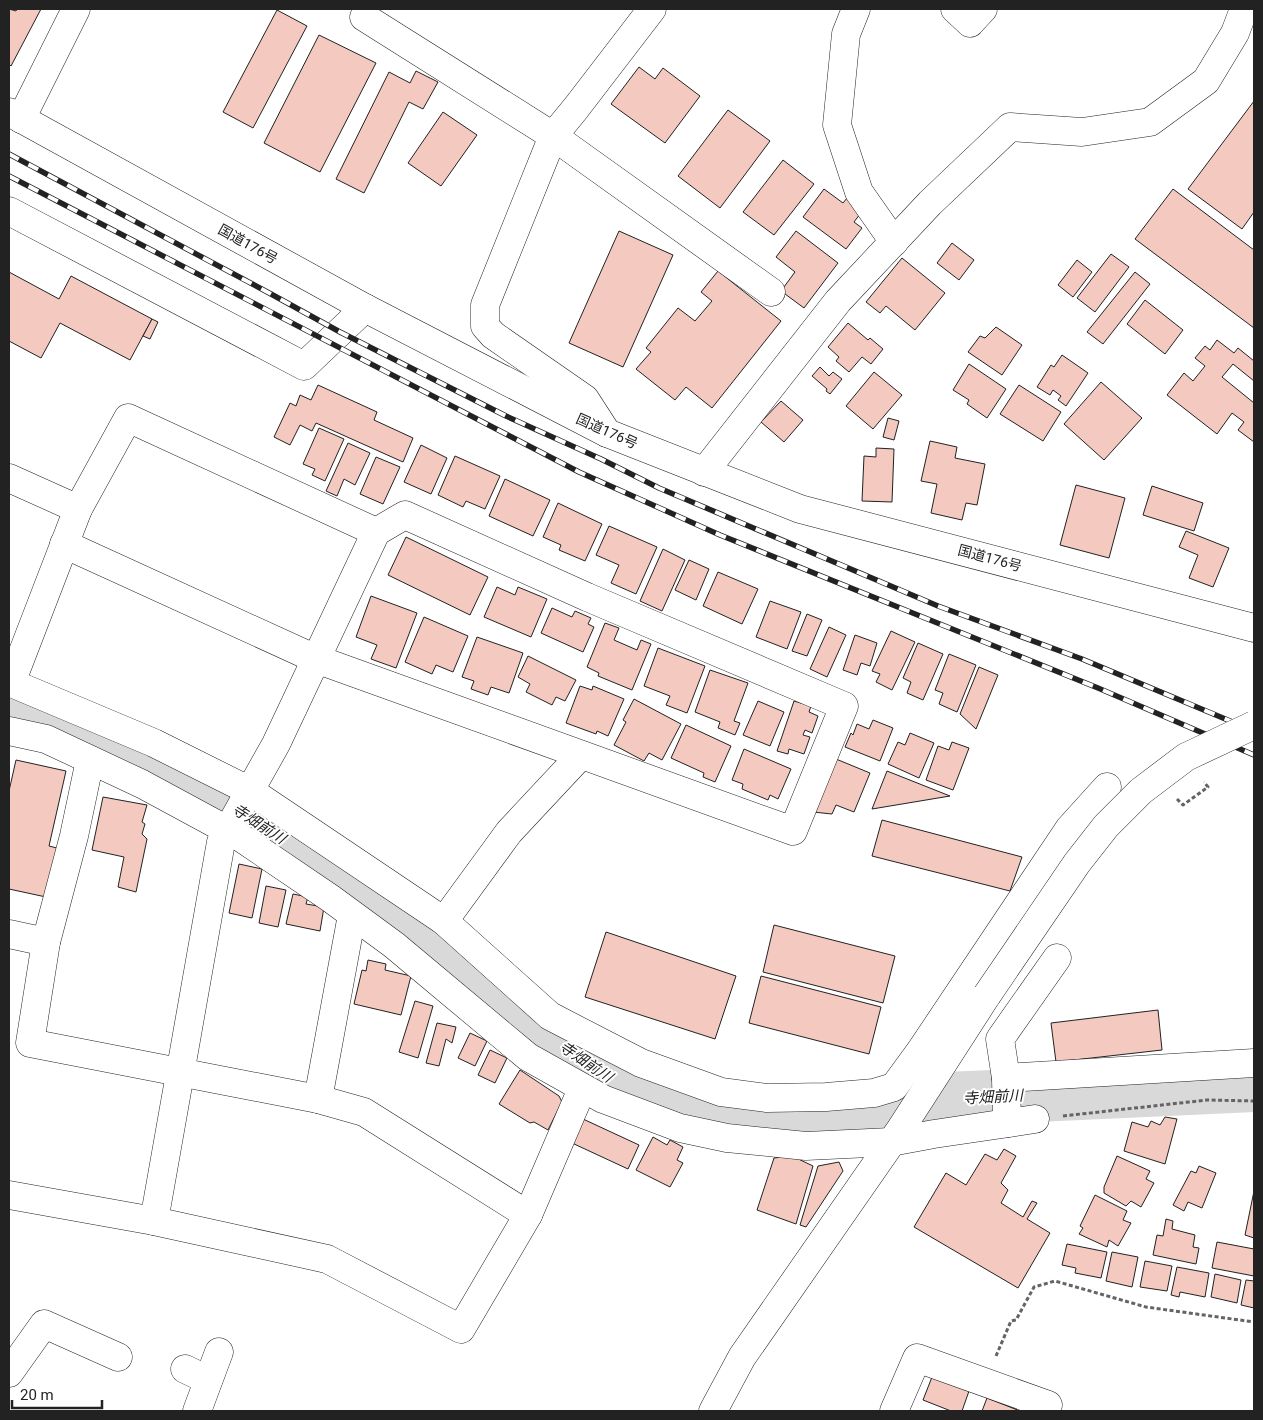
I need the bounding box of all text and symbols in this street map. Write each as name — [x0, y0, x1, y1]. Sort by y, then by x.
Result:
street label: 国道176号 — [215, 221, 281, 267]
street label: 国道176号 — [574, 410, 640, 452]
street label: 国道176号 — [956, 542, 1024, 574]
water label: 寺畑前川 — [229, 800, 291, 849]
water label: 寺畑前川 — [556, 1038, 618, 1087]
water label: 寺畑前川 — [963, 1086, 1025, 1108]
scale bar — [12, 1378, 102, 1410]
text: 20 m — [20, 1386, 54, 1404]

